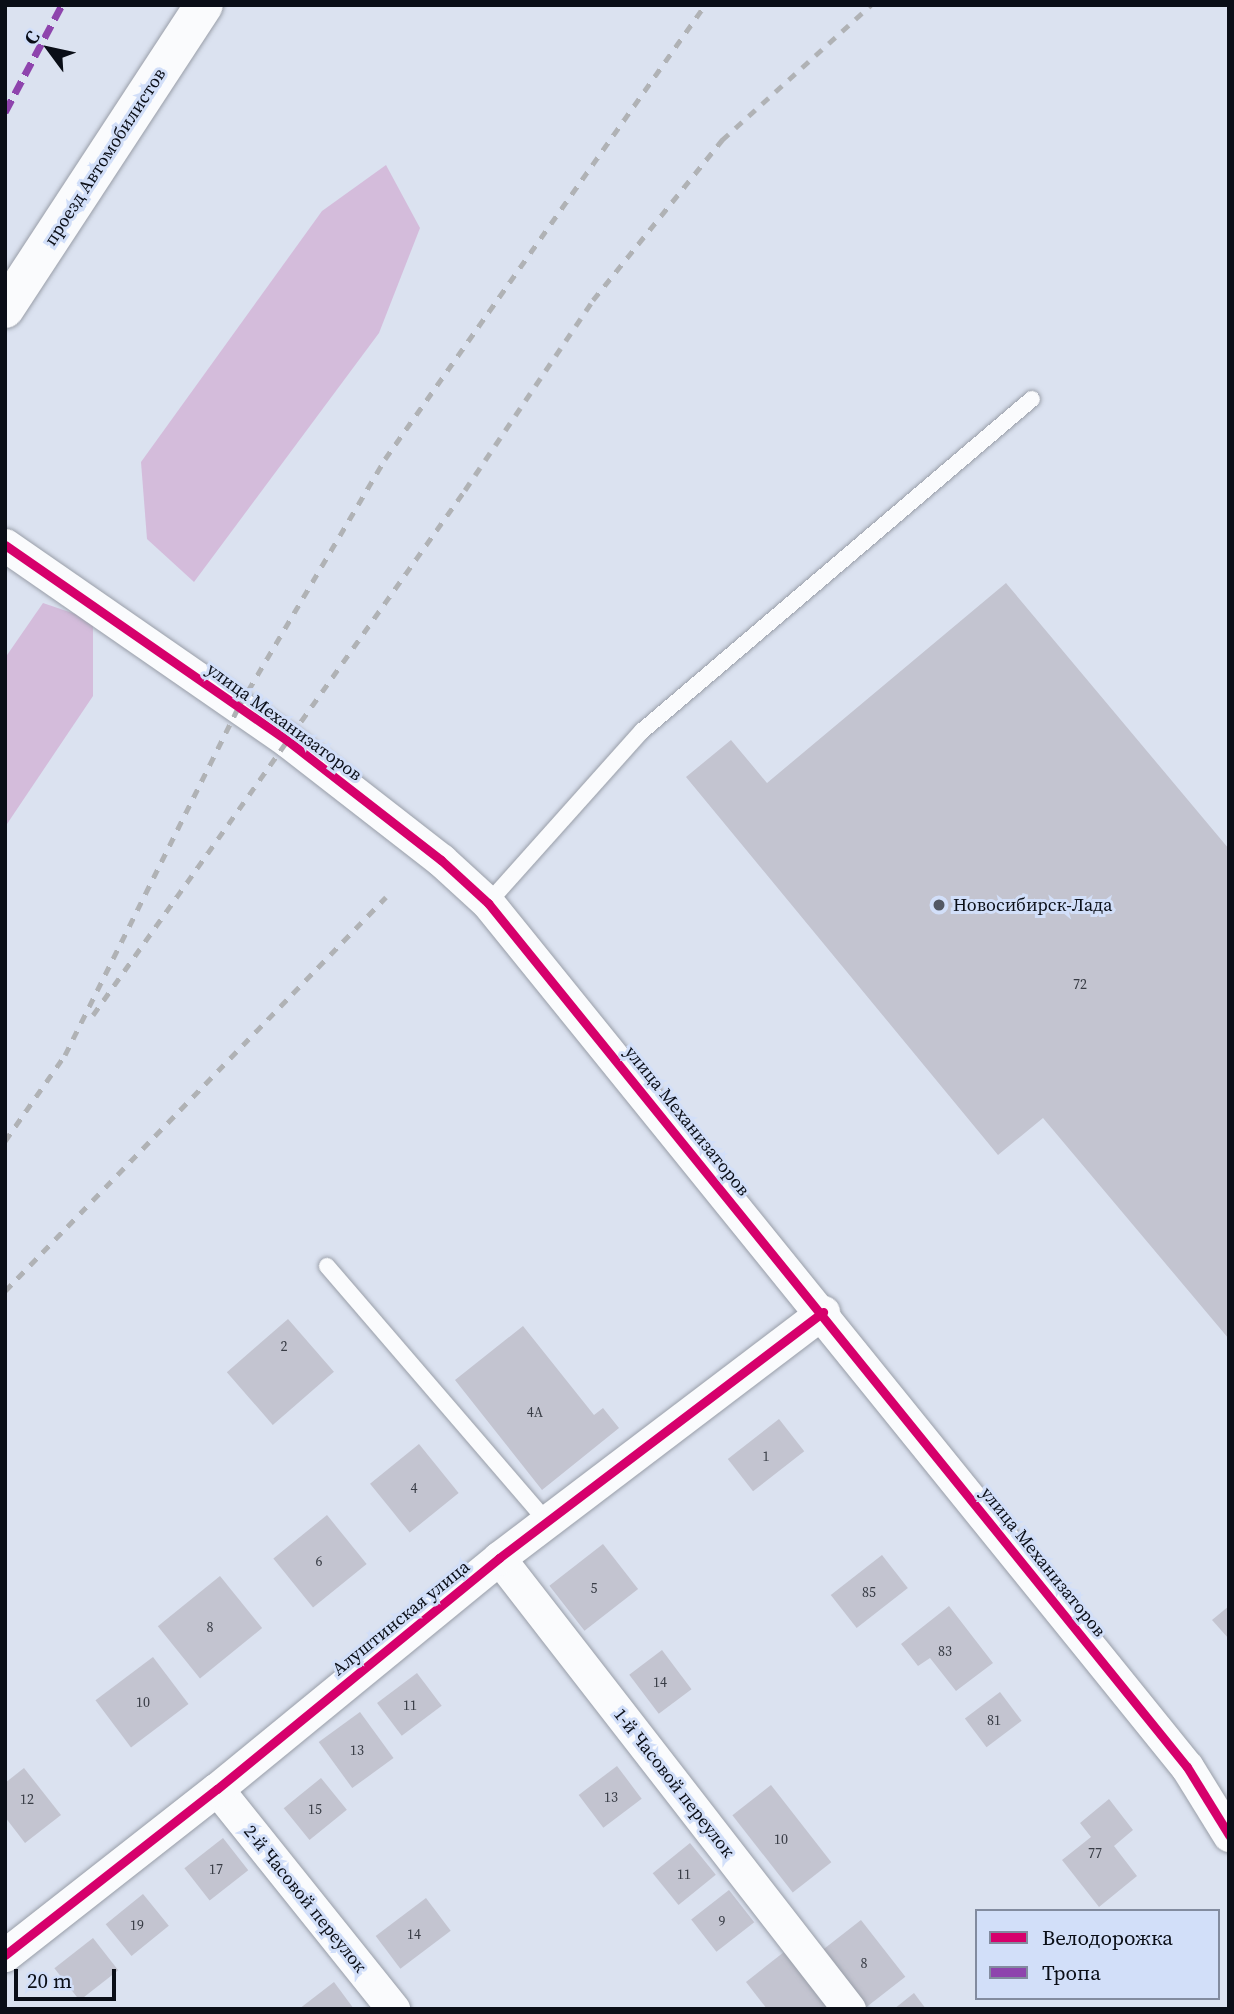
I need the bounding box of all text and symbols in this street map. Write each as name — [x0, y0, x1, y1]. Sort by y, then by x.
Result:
north arrow — [14, 14, 84, 84]
text: С — [17, 26, 46, 50]
street label: проезд Автомобилистов — [40, 64, 170, 250]
street label: улица Механизаторов — [202, 658, 366, 786]
place label: Новосибирск-Лада — [953, 894, 1112, 916]
marker: Новосибирск-Лада — [931, 897, 947, 913]
house number: 72 — [1073, 976, 1087, 992]
street label: улица Механизаторов — [620, 1042, 754, 1200]
house number: 2 — [281, 1338, 287, 1354]
house number: 4А — [527, 1404, 543, 1420]
house number: 1 — [763, 1448, 769, 1464]
house number: 4 — [411, 1480, 417, 1496]
street label: улица Механизаторов — [976, 1483, 1110, 1641]
house number: 6 — [316, 1553, 322, 1569]
street label: Алуштинская улица — [328, 1556, 474, 1680]
house number: 5 — [591, 1580, 597, 1596]
house number: 85 — [862, 1584, 876, 1600]
house number: 8 — [207, 1619, 213, 1635]
house number: 83 — [938, 1643, 952, 1659]
house number: 14 — [653, 1674, 667, 1690]
house number: 10 — [136, 1694, 150, 1710]
house number: 11 — [403, 1697, 417, 1713]
street label: 1-й Часовой переулок — [609, 1704, 739, 1862]
house number: 81 — [987, 1712, 1001, 1728]
house number: 13 — [350, 1742, 364, 1758]
house number: 13 — [604, 1789, 618, 1805]
house number: 12 — [20, 1791, 34, 1807]
house number: 15 — [308, 1801, 322, 1817]
street label: 2-й Часовой переулок — [239, 1821, 371, 1977]
house number: 10 — [774, 1831, 788, 1847]
house number: 77 — [1088, 1845, 1102, 1861]
house number: 17 — [209, 1861, 223, 1877]
house number: 11 — [677, 1866, 691, 1882]
legend — [975, 1909, 1220, 2000]
house number: 9 — [719, 1913, 725, 1929]
house number: 19 — [130, 1917, 144, 1933]
text: Велодорожка — [1042, 1923, 1173, 1952]
house number: 14 — [407, 1926, 421, 1942]
scale bar — [18, 1954, 119, 1998]
house number: 8 — [861, 1955, 867, 1971]
text: Тропа — [1042, 1958, 1101, 1987]
text: 20 m — [27, 1966, 72, 1995]

